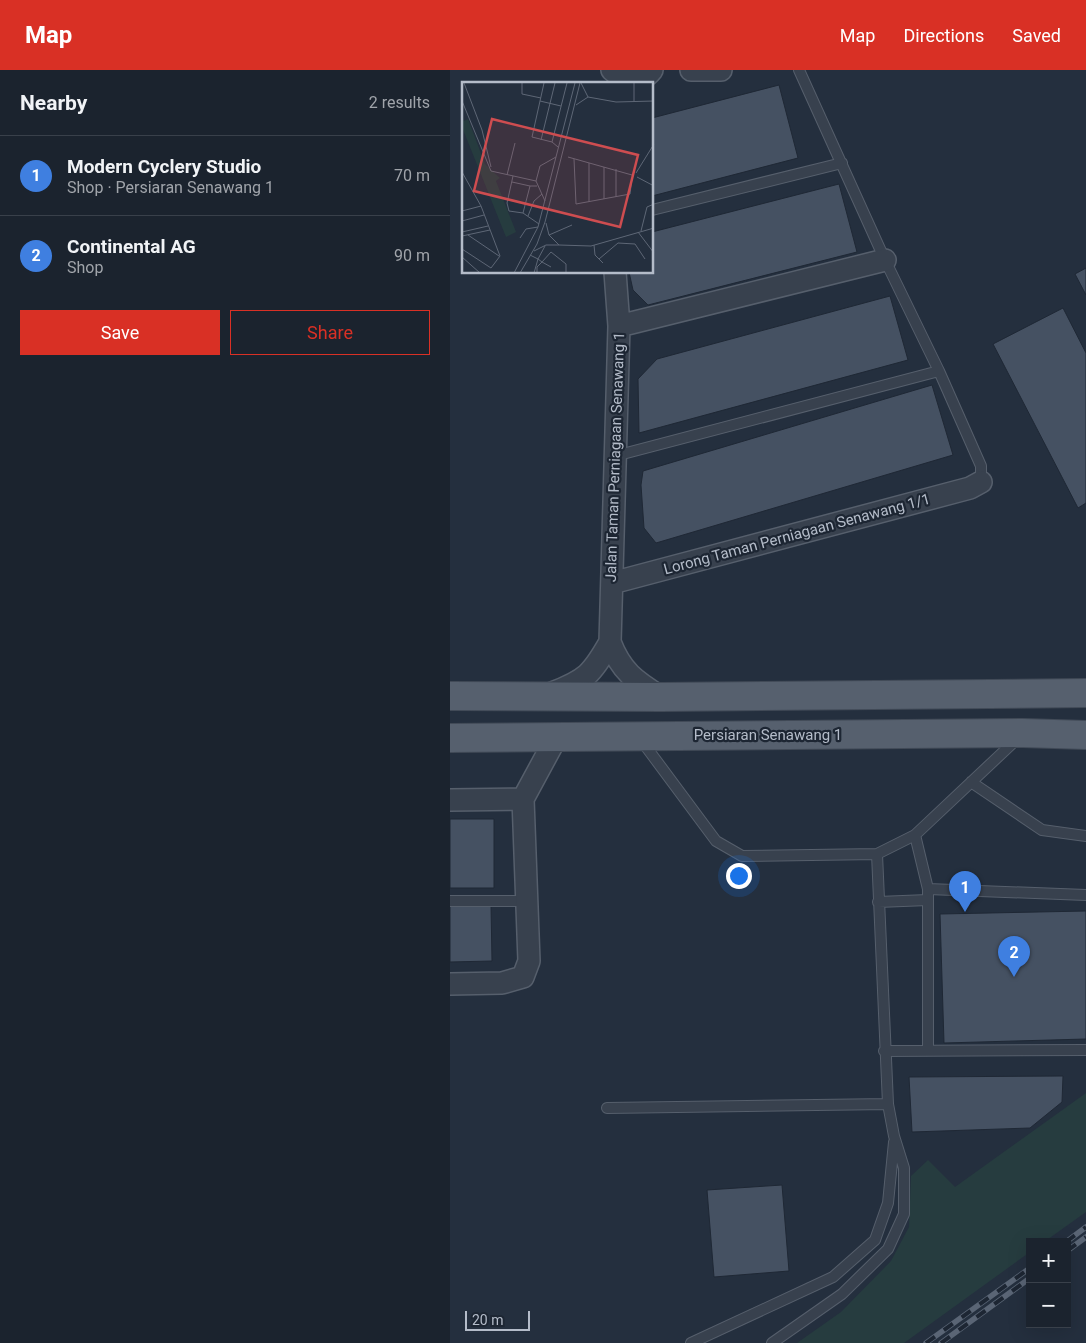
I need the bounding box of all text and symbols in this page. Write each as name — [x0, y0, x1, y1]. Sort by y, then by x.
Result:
text: Map — [25, 21, 72, 49]
text: Map — [840, 25, 875, 46]
text: Directions — [903, 25, 984, 46]
text: Saved — [1012, 25, 1061, 46]
inset map — [462, 82, 654, 274]
text: Nearby — [20, 91, 87, 115]
text: 2 results — [369, 93, 430, 112]
text: Modern Cyclery Studio — [67, 155, 261, 178]
text: 1 — [31, 166, 41, 185]
text: 70 m — [394, 166, 430, 185]
text: Shop · Persiaran Senawang 1 — [67, 178, 274, 197]
text: Continental AG — [67, 235, 196, 258]
text: 2 — [31, 246, 41, 265]
text: 90 m — [394, 246, 430, 265]
text: Shop — [67, 258, 103, 277]
button: Save — [20, 310, 220, 355]
button: Share — [230, 310, 430, 355]
street label: Jalan Taman Perniagaan Senawang 1 — [602, 332, 628, 582]
street label: Lorong Taman Perniagaan Senawang 1/1 — [662, 490, 932, 578]
street label: Persiaran Senawang 1 — [694, 726, 842, 744]
your location — [726, 863, 752, 889]
pin: 1 — [949, 871, 981, 912]
pin: 2 — [998, 936, 1030, 977]
map controls — [1026, 1238, 1071, 1328]
button: + — [1026, 1238, 1071, 1283]
button: − — [1026, 1283, 1071, 1328]
scale bar — [465, 1308, 530, 1331]
text: 20 m — [472, 1312, 504, 1328]

